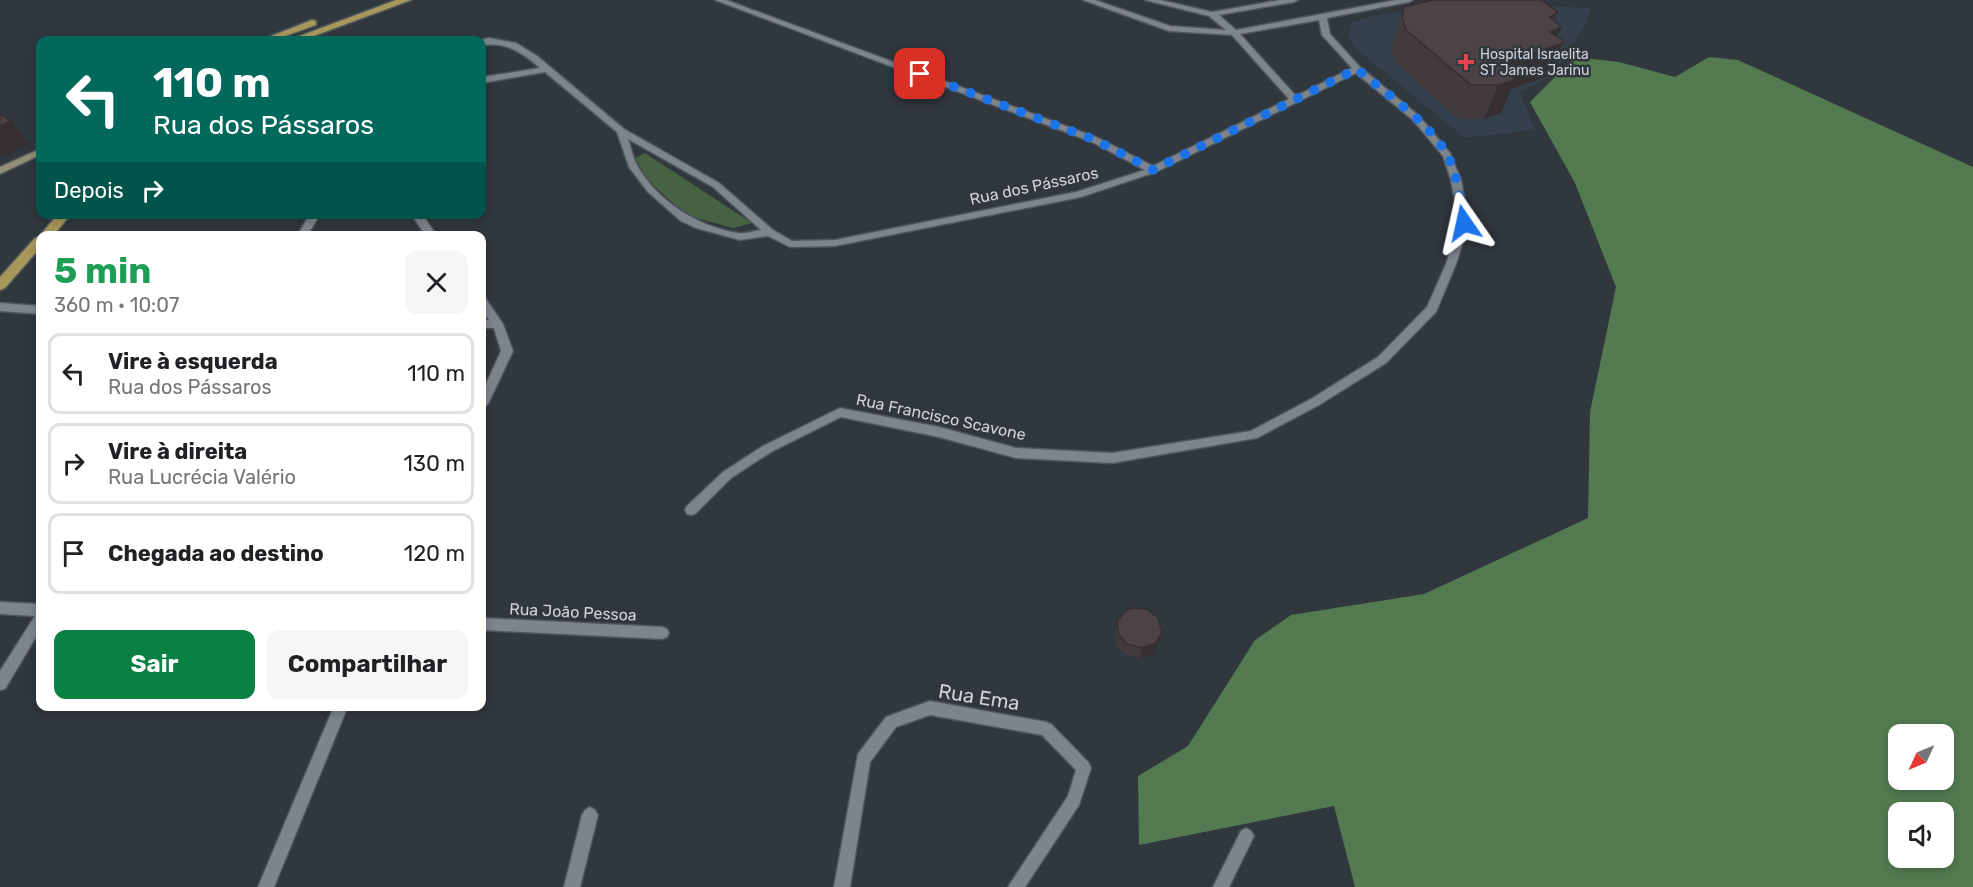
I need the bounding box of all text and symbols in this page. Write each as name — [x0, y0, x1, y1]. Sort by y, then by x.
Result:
place label: Hospital Israelita ST James Jarinu — [1480, 46, 1589, 79]
pin — [894, 48, 945, 99]
marker: Hospital Israelita ST James Jarinu — [1457, 53, 1475, 71]
icon: arrive — [903, 57, 936, 90]
text: 110 m — [153, 58, 271, 108]
icon: left — [54, 60, 132, 138]
text: Rua dos Pássaros — [153, 109, 374, 141]
street label: Rua dos Pássaros — [968, 163, 1100, 209]
icon: right — [136, 174, 169, 207]
text: Depois — [54, 177, 124, 204]
position arrow — [1432, 191, 1496, 255]
text: 5 min — [54, 249, 151, 292]
button: close — [405, 251, 468, 314]
text: 360 m · 10:07 — [54, 293, 179, 317]
text: Vire à esquerda — [108, 348, 278, 375]
icon: left — [57, 357, 90, 390]
text: 110 m — [407, 360, 465, 387]
text: Rua dos Pássaros — [108, 375, 272, 399]
street label: Rua Francisco Scavone — [854, 390, 1028, 444]
text: Vire à direita — [108, 438, 247, 465]
icon: right — [57, 447, 90, 480]
text: 130 m — [403, 450, 465, 477]
text: Rua Lucrécia Valério — [108, 465, 296, 489]
icon: arrive — [57, 537, 90, 570]
text: Chegada ao destino — [108, 540, 324, 567]
text: 120 m — [404, 540, 465, 567]
street label: Rua João Pessoa — [509, 599, 637, 625]
button: Sair — [54, 630, 255, 699]
button: Compartilhar — [267, 630, 468, 699]
street label: Rua Ema — [937, 679, 1021, 715]
north arrow — [1888, 724, 1954, 790]
map controls — [1888, 724, 1954, 868]
button: sound — [1888, 802, 1954, 868]

